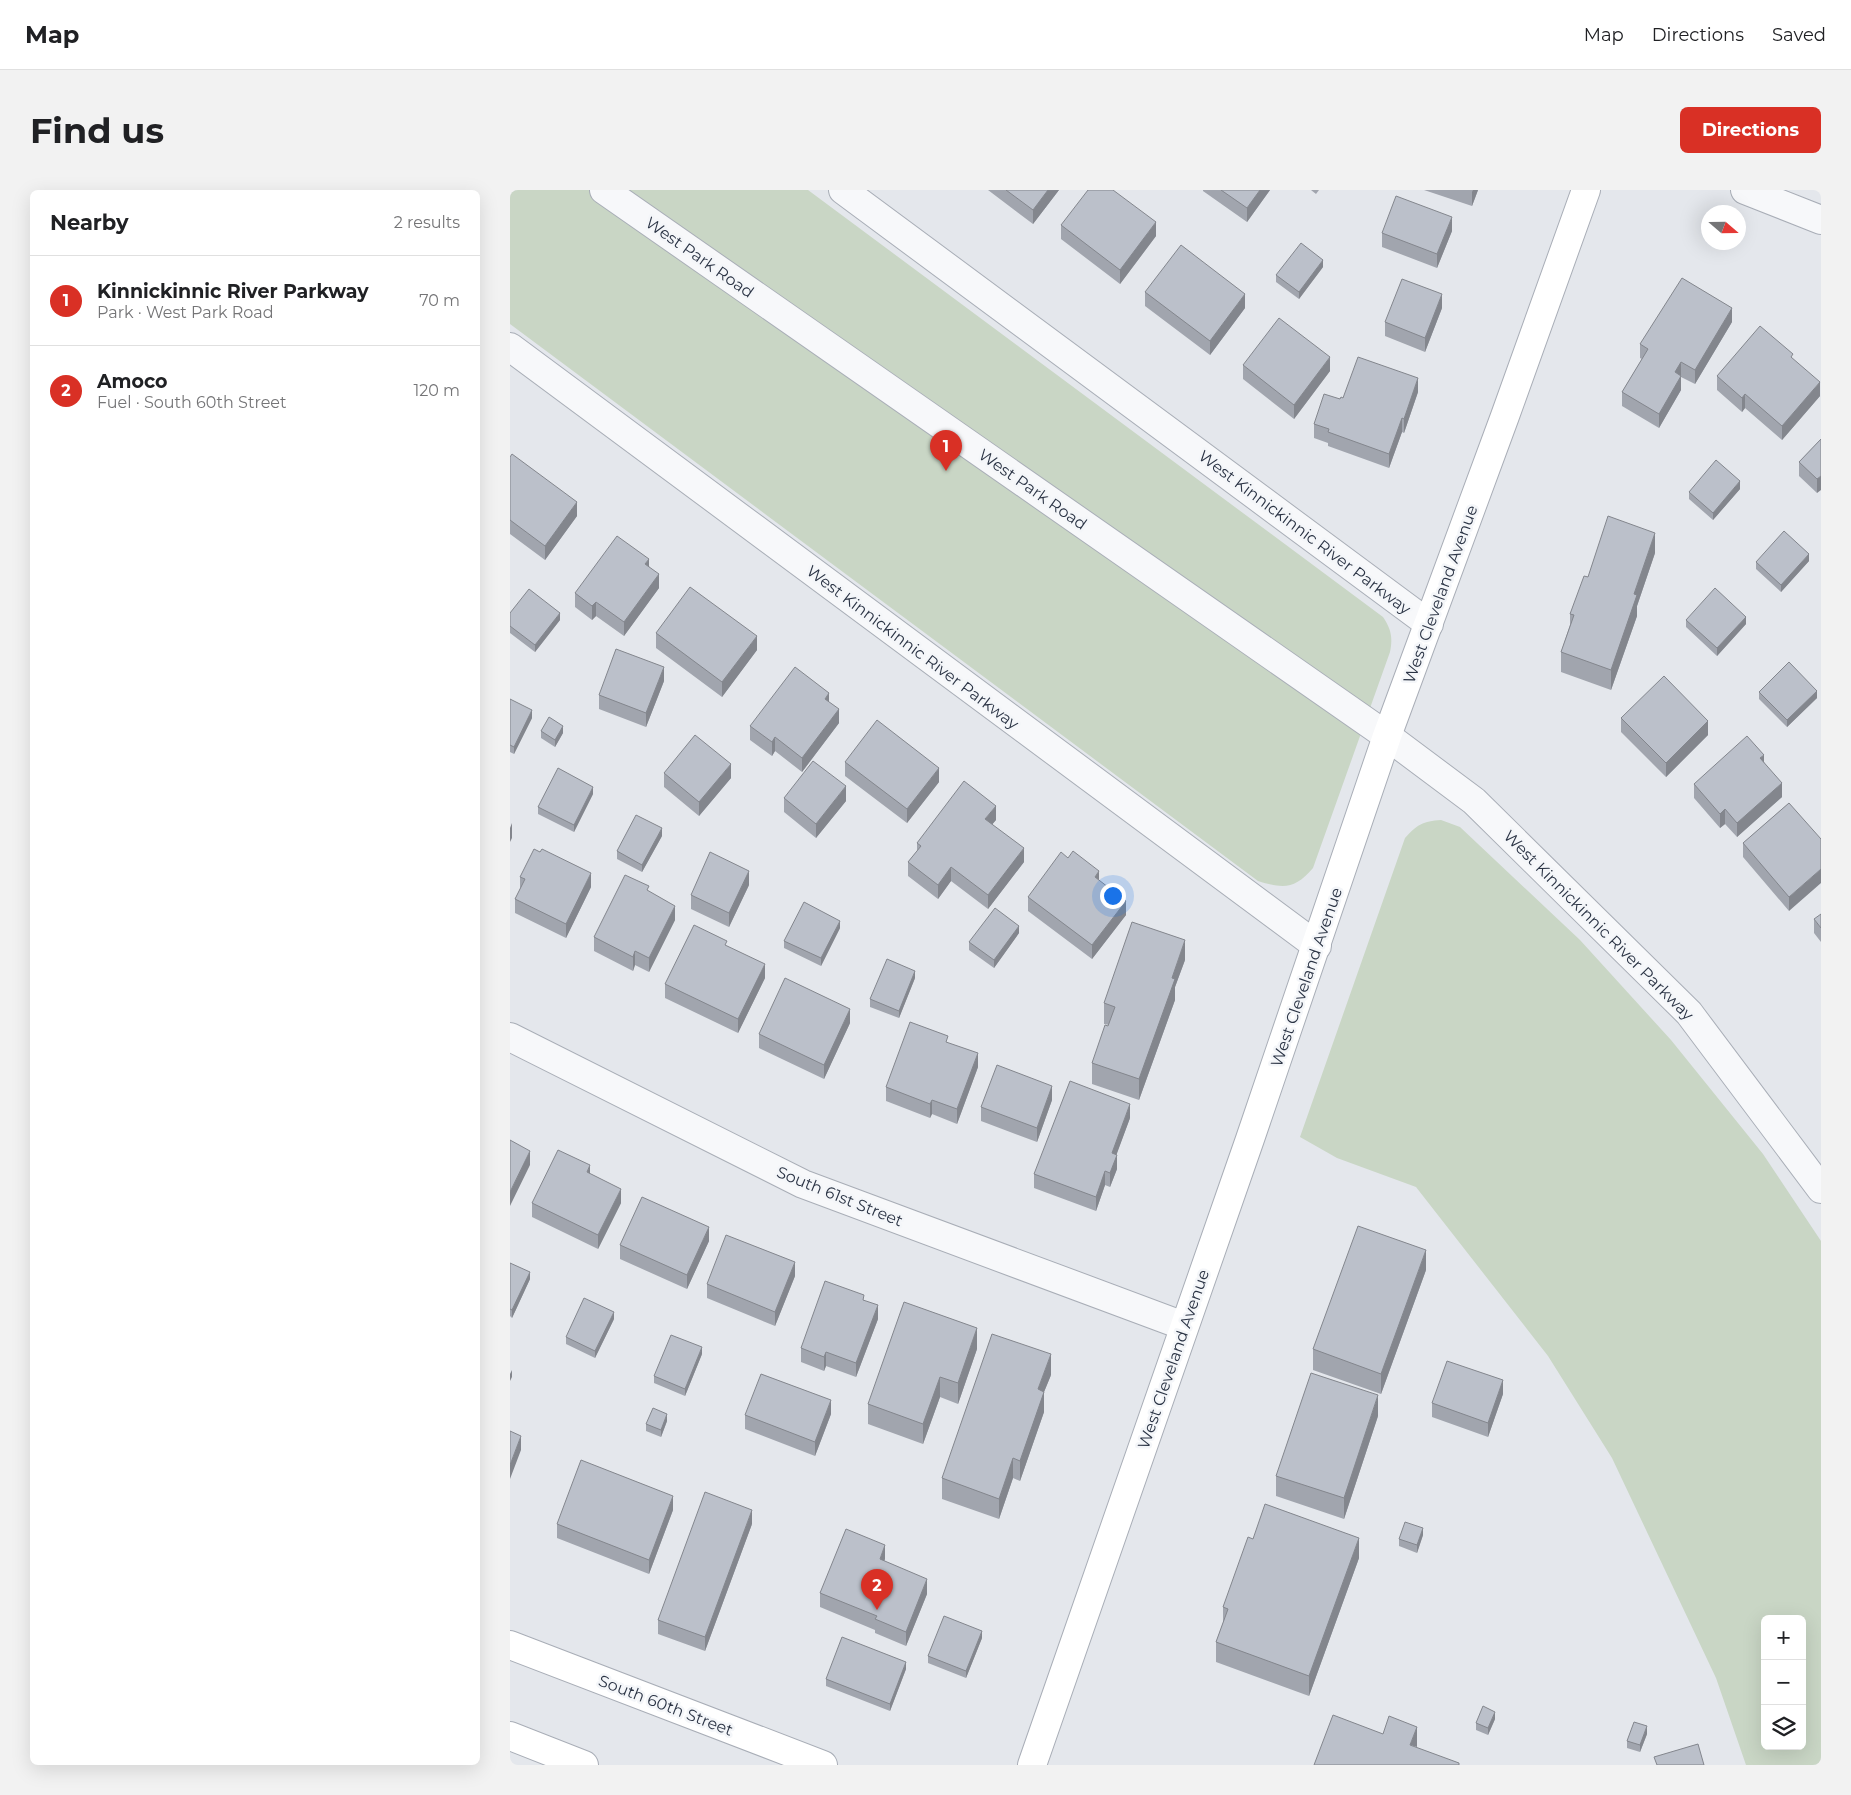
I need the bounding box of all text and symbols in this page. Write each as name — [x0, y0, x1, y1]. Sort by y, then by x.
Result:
text: Map — [25, 20, 79, 49]
text: Map — [1584, 24, 1624, 46]
text: Directions — [1652, 24, 1744, 46]
text: Saved — [1772, 24, 1826, 46]
button: Directions — [1680, 107, 1821, 153]
text: Find us — [30, 109, 164, 152]
north arrow — [1701, 205, 1746, 250]
text: Nearby — [50, 210, 129, 235]
text: 2 results — [394, 213, 460, 232]
street label: West Park Road — [642, 213, 757, 302]
text: Kinnickinnic River Parkway — [97, 280, 369, 303]
text: 1 — [63, 291, 69, 310]
text: 70 m — [419, 291, 460, 310]
text: Park · West Park Road — [97, 303, 274, 322]
text: Amoco — [97, 370, 168, 393]
text: 2 — [61, 381, 71, 400]
text: 120 m — [413, 381, 460, 400]
text: Fuel · South 60th Street — [97, 393, 286, 412]
pin: 1 — [930, 430, 962, 471]
street label: West Park Road — [975, 445, 1090, 534]
street label: West Kinnickinnic River Parkway — [1195, 446, 1415, 619]
street label: West Cleveland Avenue — [1399, 502, 1482, 686]
street label: West Kinnickinnic River Parkway — [803, 561, 1023, 734]
street label: West Kinnickinnic River Parkway — [1500, 826, 1698, 1025]
your location — [1100, 883, 1126, 909]
street label: West Cleveland Avenue — [1267, 885, 1346, 1069]
street label: South 61st Street — [774, 1162, 906, 1231]
street label: West Cleveland Avenue — [1134, 1267, 1213, 1451]
pin: 2 — [861, 1569, 893, 1610]
map controls — [1761, 1615, 1806, 1750]
button: + — [1761, 1615, 1806, 1660]
button: − — [1761, 1660, 1806, 1705]
street label: South 60th Street — [596, 1671, 736, 1740]
button: layers — [1761, 1705, 1806, 1750]

